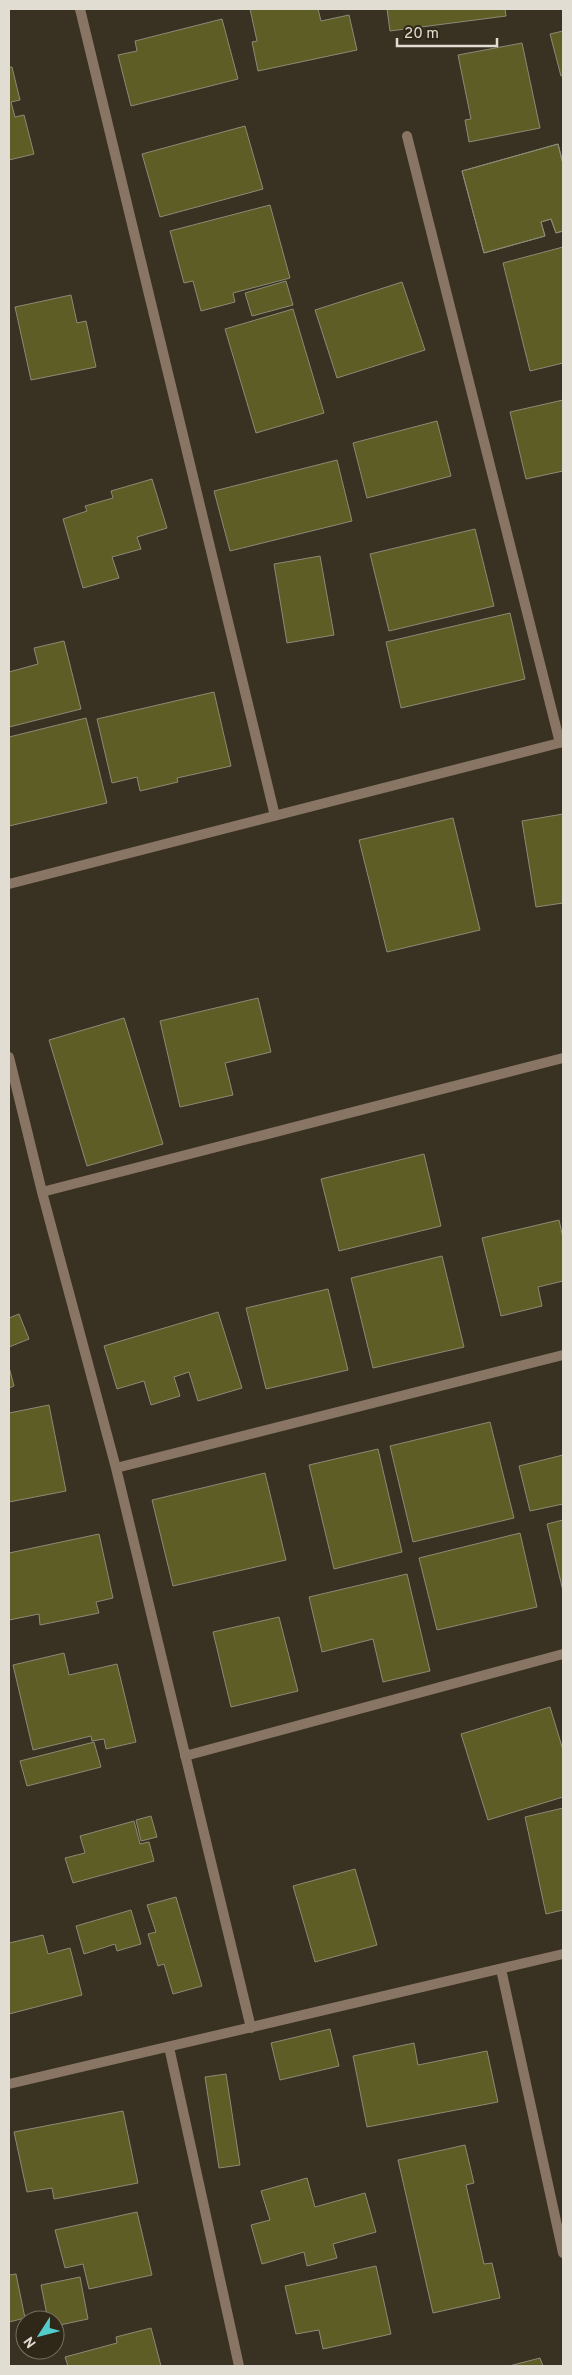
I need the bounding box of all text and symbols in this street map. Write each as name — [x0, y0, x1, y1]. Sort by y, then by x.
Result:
scale bar — [397, 15, 497, 47]
text: 20 m — [404, 25, 439, 44]
north arrow — [15, 2310, 65, 2360]
text: N — [21, 2333, 41, 2351]

